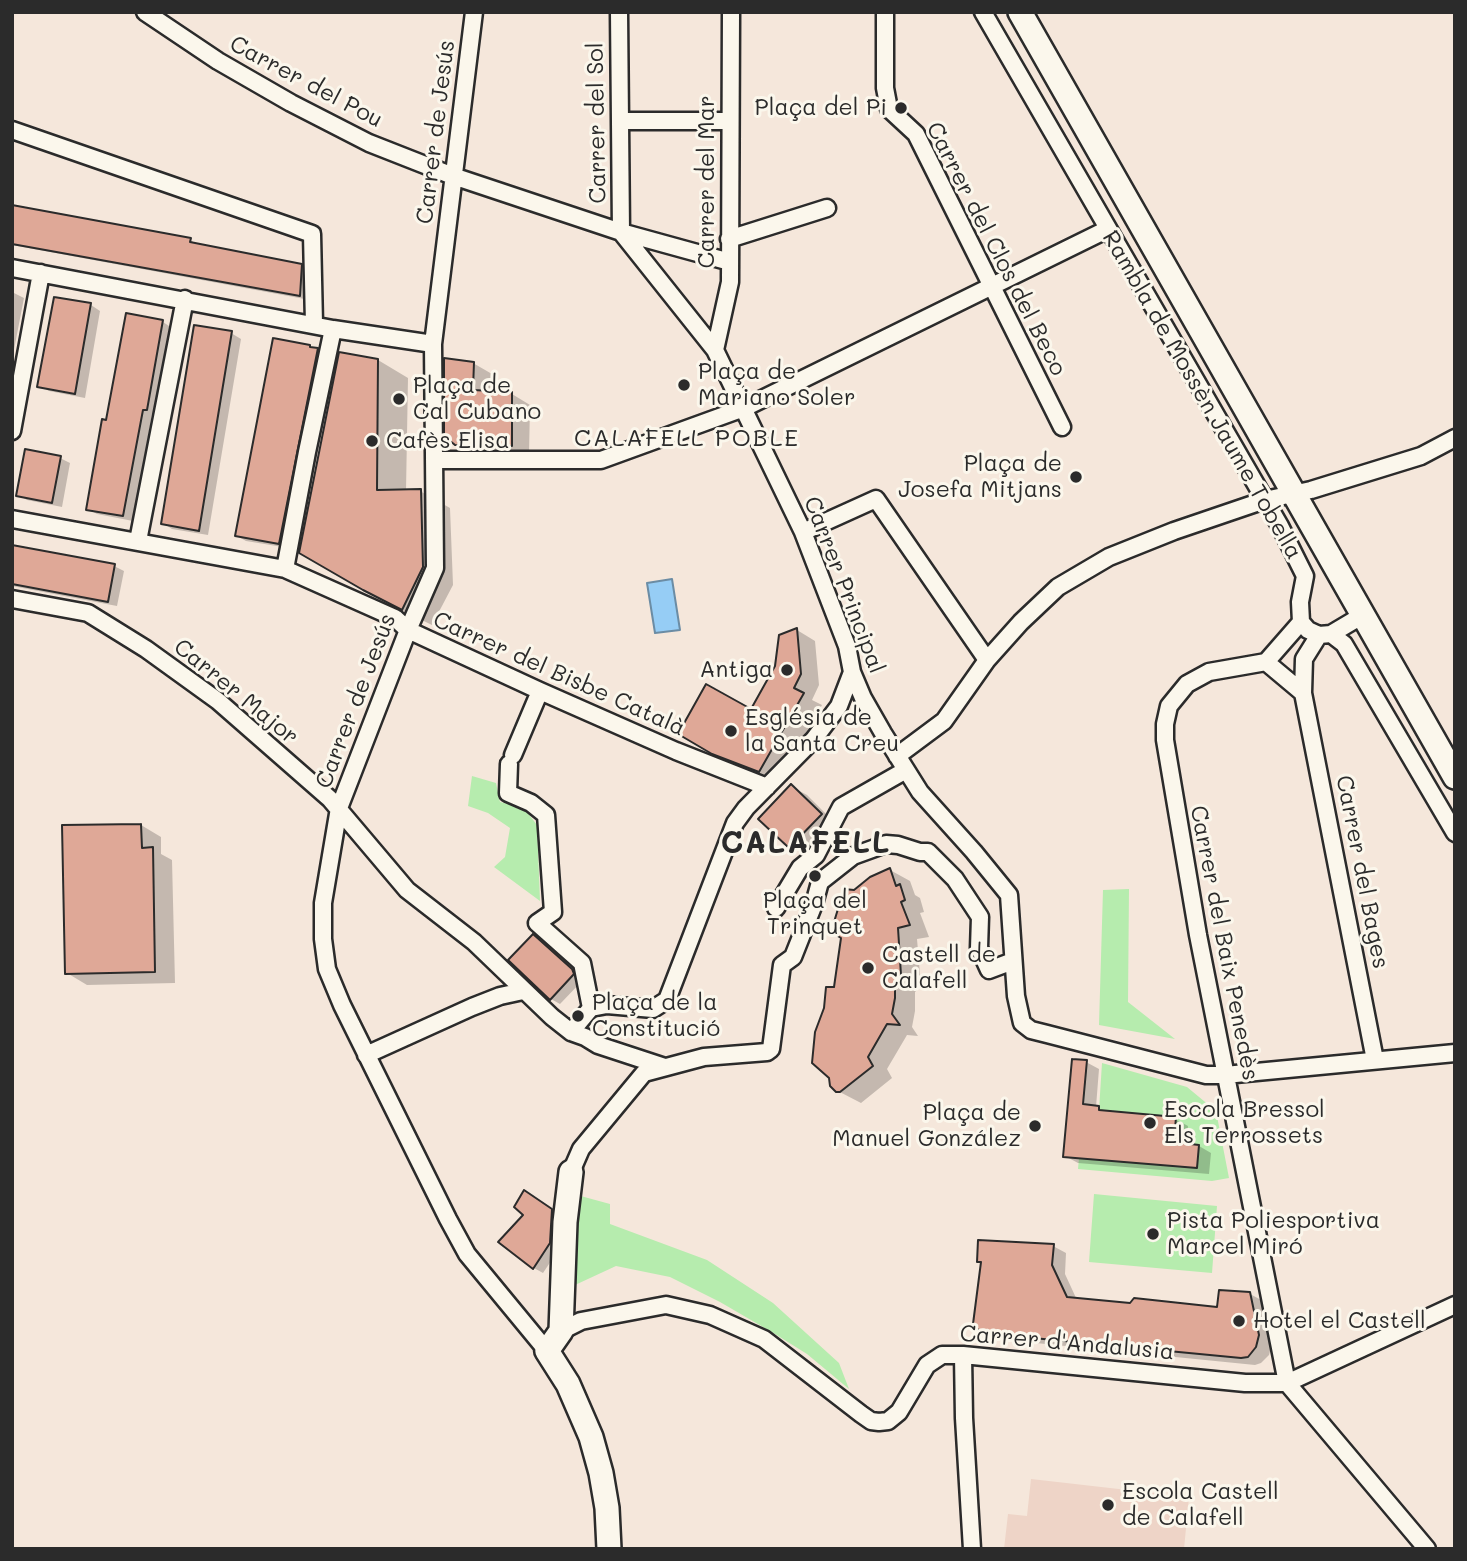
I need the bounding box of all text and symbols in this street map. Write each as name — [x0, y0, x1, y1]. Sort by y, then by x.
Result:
street label: Carrer del Pou — [225, 30, 387, 134]
street label: Carrer de Jesús — [411, 39, 461, 225]
street label: Carrer del Sol — [582, 42, 612, 204]
place label: Plaça del Pi — [755, 94, 887, 122]
street label: Carrer del Mar — [693, 95, 721, 269]
marker: Plaça del Pi — [893, 100, 909, 116]
street label: Carrer del Clos del Beco — [920, 118, 1072, 380]
street label: Rambla de Mossèn Jaume Tobella — [1096, 226, 1308, 564]
place label: Plaça de Mariano Soler — [698, 358, 855, 412]
place label: Plaça de Cal Cubano — [413, 372, 541, 426]
marker: Plaça de Mariano Soler — [676, 377, 692, 393]
marker: Plaça de Cal Cubano — [391, 391, 407, 407]
district label: CALAFELL POBLE — [576, 425, 798, 453]
place label: Cafès Elisa — [386, 427, 510, 455]
marker: Cafès Elisa — [364, 433, 380, 449]
place label: Plaça de Josefa Mitjans — [898, 450, 1062, 504]
marker: Plaça de Josefa Mitjans — [1068, 469, 1084, 485]
street label: Carrer Principal — [798, 493, 890, 677]
street label: Carrer del Bisbe Català — [429, 606, 689, 742]
street label: Carrer de Jesús — [310, 610, 402, 792]
street label: Carrer Major — [168, 633, 304, 751]
place label: Antiga — [700, 656, 773, 684]
marker: Antiga — [779, 662, 795, 678]
place label: Església de la Santa Creu — [745, 704, 899, 758]
marker: Església de la Santa Creu — [723, 723, 739, 739]
street label: Carrer del Bages — [1330, 773, 1394, 971]
street label: Carrer del Baix Penedès — [1184, 803, 1264, 1083]
district label: CALAFELL — [722, 826, 890, 862]
marker: Plaça del Trinquet — [807, 868, 823, 884]
place label: Plaça del Trinquet — [763, 887, 867, 941]
place label: Castell de Calafell — [882, 941, 996, 995]
marker: Castell de Calafell — [860, 960, 876, 976]
place label: Plaça de la Constitució — [592, 989, 720, 1043]
marker: Plaça de la Constitució — [570, 1008, 586, 1024]
place label: Escola Bressol Els Terrossets — [1164, 1096, 1325, 1150]
place label: Plaça de Manuel González — [832, 1099, 1021, 1153]
marker: Escola Bressol Els Terrossets — [1142, 1115, 1158, 1131]
marker: Plaça de Manuel González — [1027, 1118, 1043, 1134]
place label: Pista Poliesportiva Marcel Miró — [1167, 1207, 1380, 1261]
marker: Pista Poliesportiva Marcel Miró — [1145, 1226, 1161, 1242]
place label: Hotel el Castell — [1253, 1307, 1426, 1335]
marker: Hotel el Castell — [1231, 1313, 1247, 1329]
street label: Carrer d'Andalusia — [959, 1320, 1175, 1366]
place label: Escola Castell de Calafell — [1122, 1478, 1279, 1532]
marker: Escola Castell de Calafell — [1100, 1497, 1116, 1513]

